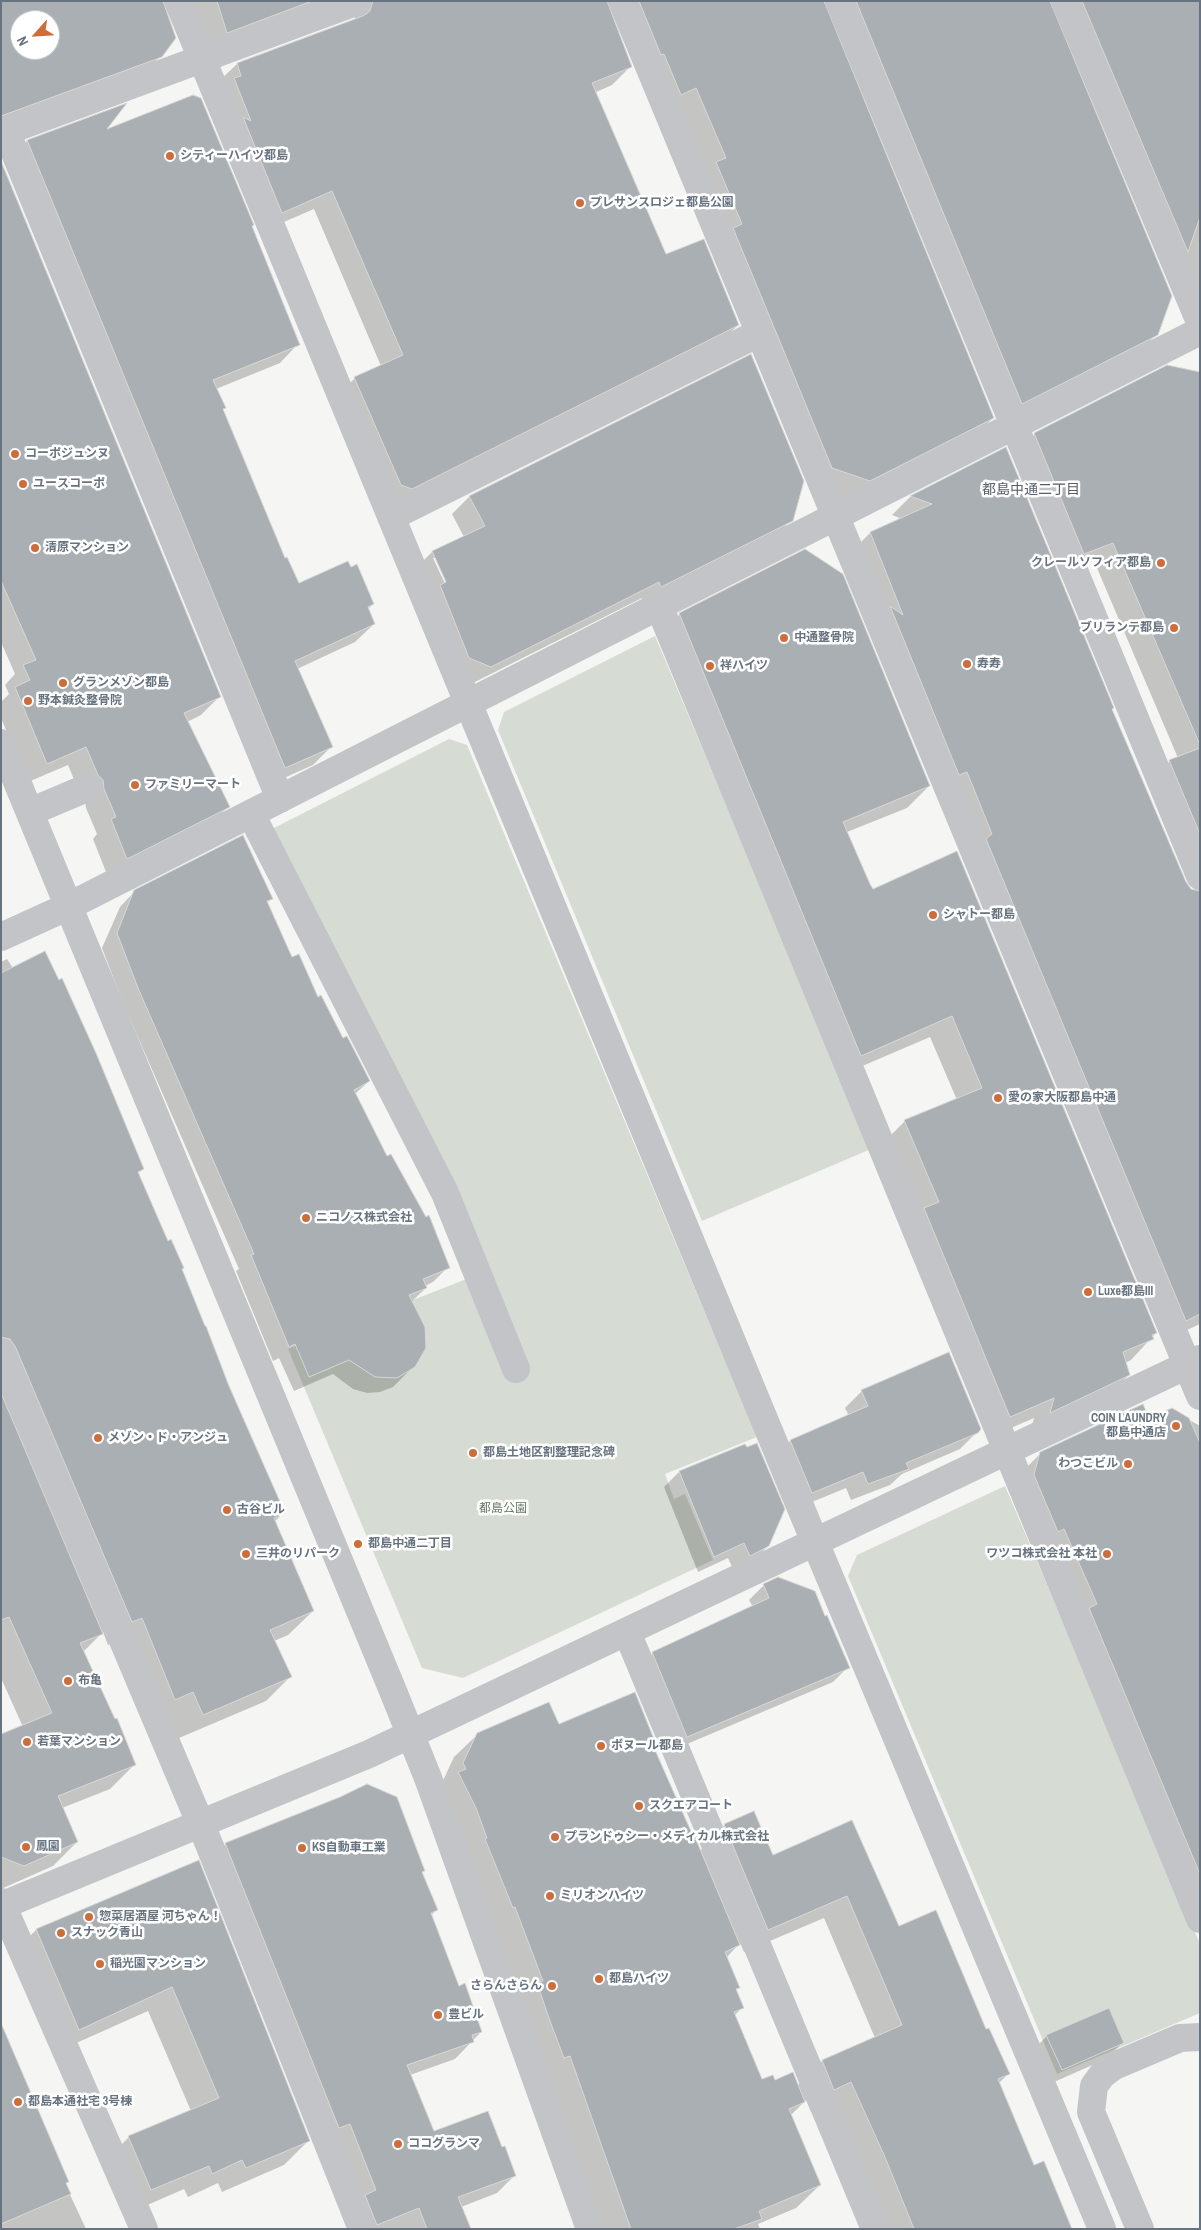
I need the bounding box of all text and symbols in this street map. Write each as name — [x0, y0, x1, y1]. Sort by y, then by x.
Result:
north arrow — [10, 10, 60, 60]
text: N — [13, 33, 32, 49]
place label: シティーハイツ都島 — [180, 149, 288, 163]
marker: シティーハイツ都島 — [164, 150, 176, 162]
place label: プレサンスロジェ都島公園 — [590, 196, 734, 210]
marker: プレサンスロジェ都島公園 — [574, 197, 586, 209]
place label: コーポジュンヌ — [25, 447, 109, 461]
marker: コーポジュンヌ — [9, 448, 21, 460]
place label: ユースコーポ — [33, 477, 105, 491]
marker: ユースコーポ — [17, 478, 29, 490]
district label: 都島中通二丁目 — [982, 482, 1080, 498]
place label: 清原マンション — [45, 541, 129, 555]
marker: 清原マンション — [29, 542, 41, 554]
place label: クレールソフィア都島 — [1031, 556, 1151, 570]
marker: クレールソフィア都島 — [1155, 557, 1167, 569]
place label: ブリランテ都島 — [1080, 621, 1164, 635]
marker: ブリランテ都島 — [1168, 622, 1180, 634]
place label: 中通整骨院 — [794, 631, 854, 645]
marker: 中通整骨院 — [778, 632, 790, 644]
place label: 寿寿 — [977, 657, 1001, 671]
marker: 寿寿 — [961, 658, 973, 670]
place label: 祥ハイツ — [720, 659, 768, 673]
marker: 祥ハイツ — [704, 660, 716, 672]
place label: グランメゾン都島 — [73, 676, 169, 690]
marker: グランメゾン都島 — [57, 677, 69, 689]
place label: 野本鍼灸整骨院 — [38, 694, 122, 708]
marker: 野本鍼灸整骨院 — [22, 695, 34, 707]
place label: ファミリーマート — [145, 778, 241, 792]
marker: ファミリーマート — [129, 779, 141, 791]
place label: シャトー都島 — [943, 908, 1015, 922]
marker: シャトー都島 — [927, 909, 939, 921]
place label: 愛の家大阪都島中通 — [1008, 1091, 1116, 1105]
marker: 愛の家大阪都島中通 — [992, 1092, 1004, 1104]
place label: ニコノス株式会社 — [316, 1211, 412, 1225]
marker: ニコノス株式会社 — [300, 1212, 312, 1224]
place label: Luxe都島III — [1098, 1285, 1153, 1299]
marker: Luxe都島III — [1082, 1286, 1094, 1298]
place label: COIN LAUNDRY 都島中通店 — [1091, 1412, 1166, 1440]
marker: COIN LAUNDRY 都島中通店 — [1170, 1420, 1182, 1432]
place label: メゾン・ド・アンジュ — [108, 1431, 228, 1445]
marker: メゾン・ド・アンジュ — [92, 1432, 104, 1444]
place label: 都島土地区割整理記念碑 — [483, 1446, 615, 1460]
marker: 都島土地区割整理記念碑 — [467, 1447, 479, 1459]
place label: わつこビル — [1058, 1457, 1118, 1471]
marker: わつこビル — [1122, 1458, 1134, 1470]
park label: 都島公園 — [479, 1502, 527, 1516]
place label: 古谷ビル — [237, 1503, 285, 1517]
marker: 古谷ビル — [221, 1504, 233, 1516]
place label: 都島中通二丁目 — [368, 1537, 452, 1551]
marker: 都島中通二丁目 — [352, 1538, 364, 1550]
place label: 三井のリパーク — [256, 1547, 340, 1561]
place label: ワツコ株式会社 本社 — [986, 1547, 1097, 1561]
marker: 三井のリパーク — [240, 1548, 252, 1560]
marker: ワツコ株式会社 本社 — [1101, 1548, 1113, 1560]
place label: 布亀 — [78, 1674, 102, 1688]
marker: 布亀 — [62, 1675, 74, 1687]
place label: 若葉マンション — [37, 1735, 121, 1749]
marker: 若葉マンション — [21, 1736, 33, 1748]
place label: ボヌール都島 — [611, 1739, 683, 1753]
marker: ボヌール都島 — [595, 1740, 607, 1752]
place label: スクエアコート — [649, 1799, 733, 1813]
marker: スクエアコート — [633, 1800, 645, 1812]
place label: プランドゥシー・メディカル株式会社 — [565, 1830, 769, 1844]
marker: プランドゥシー・メディカル株式会社 — [549, 1831, 561, 1843]
place label: 鳳園 — [36, 1840, 60, 1854]
marker: 鳳園 — [20, 1841, 32, 1853]
place label: KS自動車工業 — [312, 1841, 386, 1855]
marker: KS自動車工業 — [296, 1842, 308, 1854]
place label: ミリオンハイツ — [560, 1889, 644, 1903]
marker: ミリオンハイツ — [544, 1890, 556, 1902]
place label: 惣菜居酒屋 河ちゃん！ — [99, 1910, 222, 1924]
marker: 惣菜居酒屋 河ちゃん！ — [83, 1911, 95, 1923]
place label: スナック青山 — [71, 1926, 143, 1940]
marker: スナック青山 — [55, 1927, 67, 1939]
place label: 稲光園マンション — [110, 1957, 206, 1971]
marker: 稲光園マンション — [94, 1958, 106, 1970]
place label: 都島ハイツ — [609, 1972, 669, 1986]
marker: 都島ハイツ — [593, 1973, 605, 1985]
place label: さらんさらん — [470, 1979, 542, 1993]
marker: さらんさらん — [546, 1980, 558, 1992]
place label: 豊ビル — [448, 2008, 484, 2022]
marker: 豊ビル — [432, 2009, 444, 2021]
place label: 都島本通社宅 3号棟 — [28, 2095, 132, 2109]
marker: 都島本通社宅 3号棟 — [12, 2096, 24, 2108]
place label: ココグランマ — [408, 2137, 480, 2151]
marker: ココグランマ — [392, 2138, 404, 2150]

